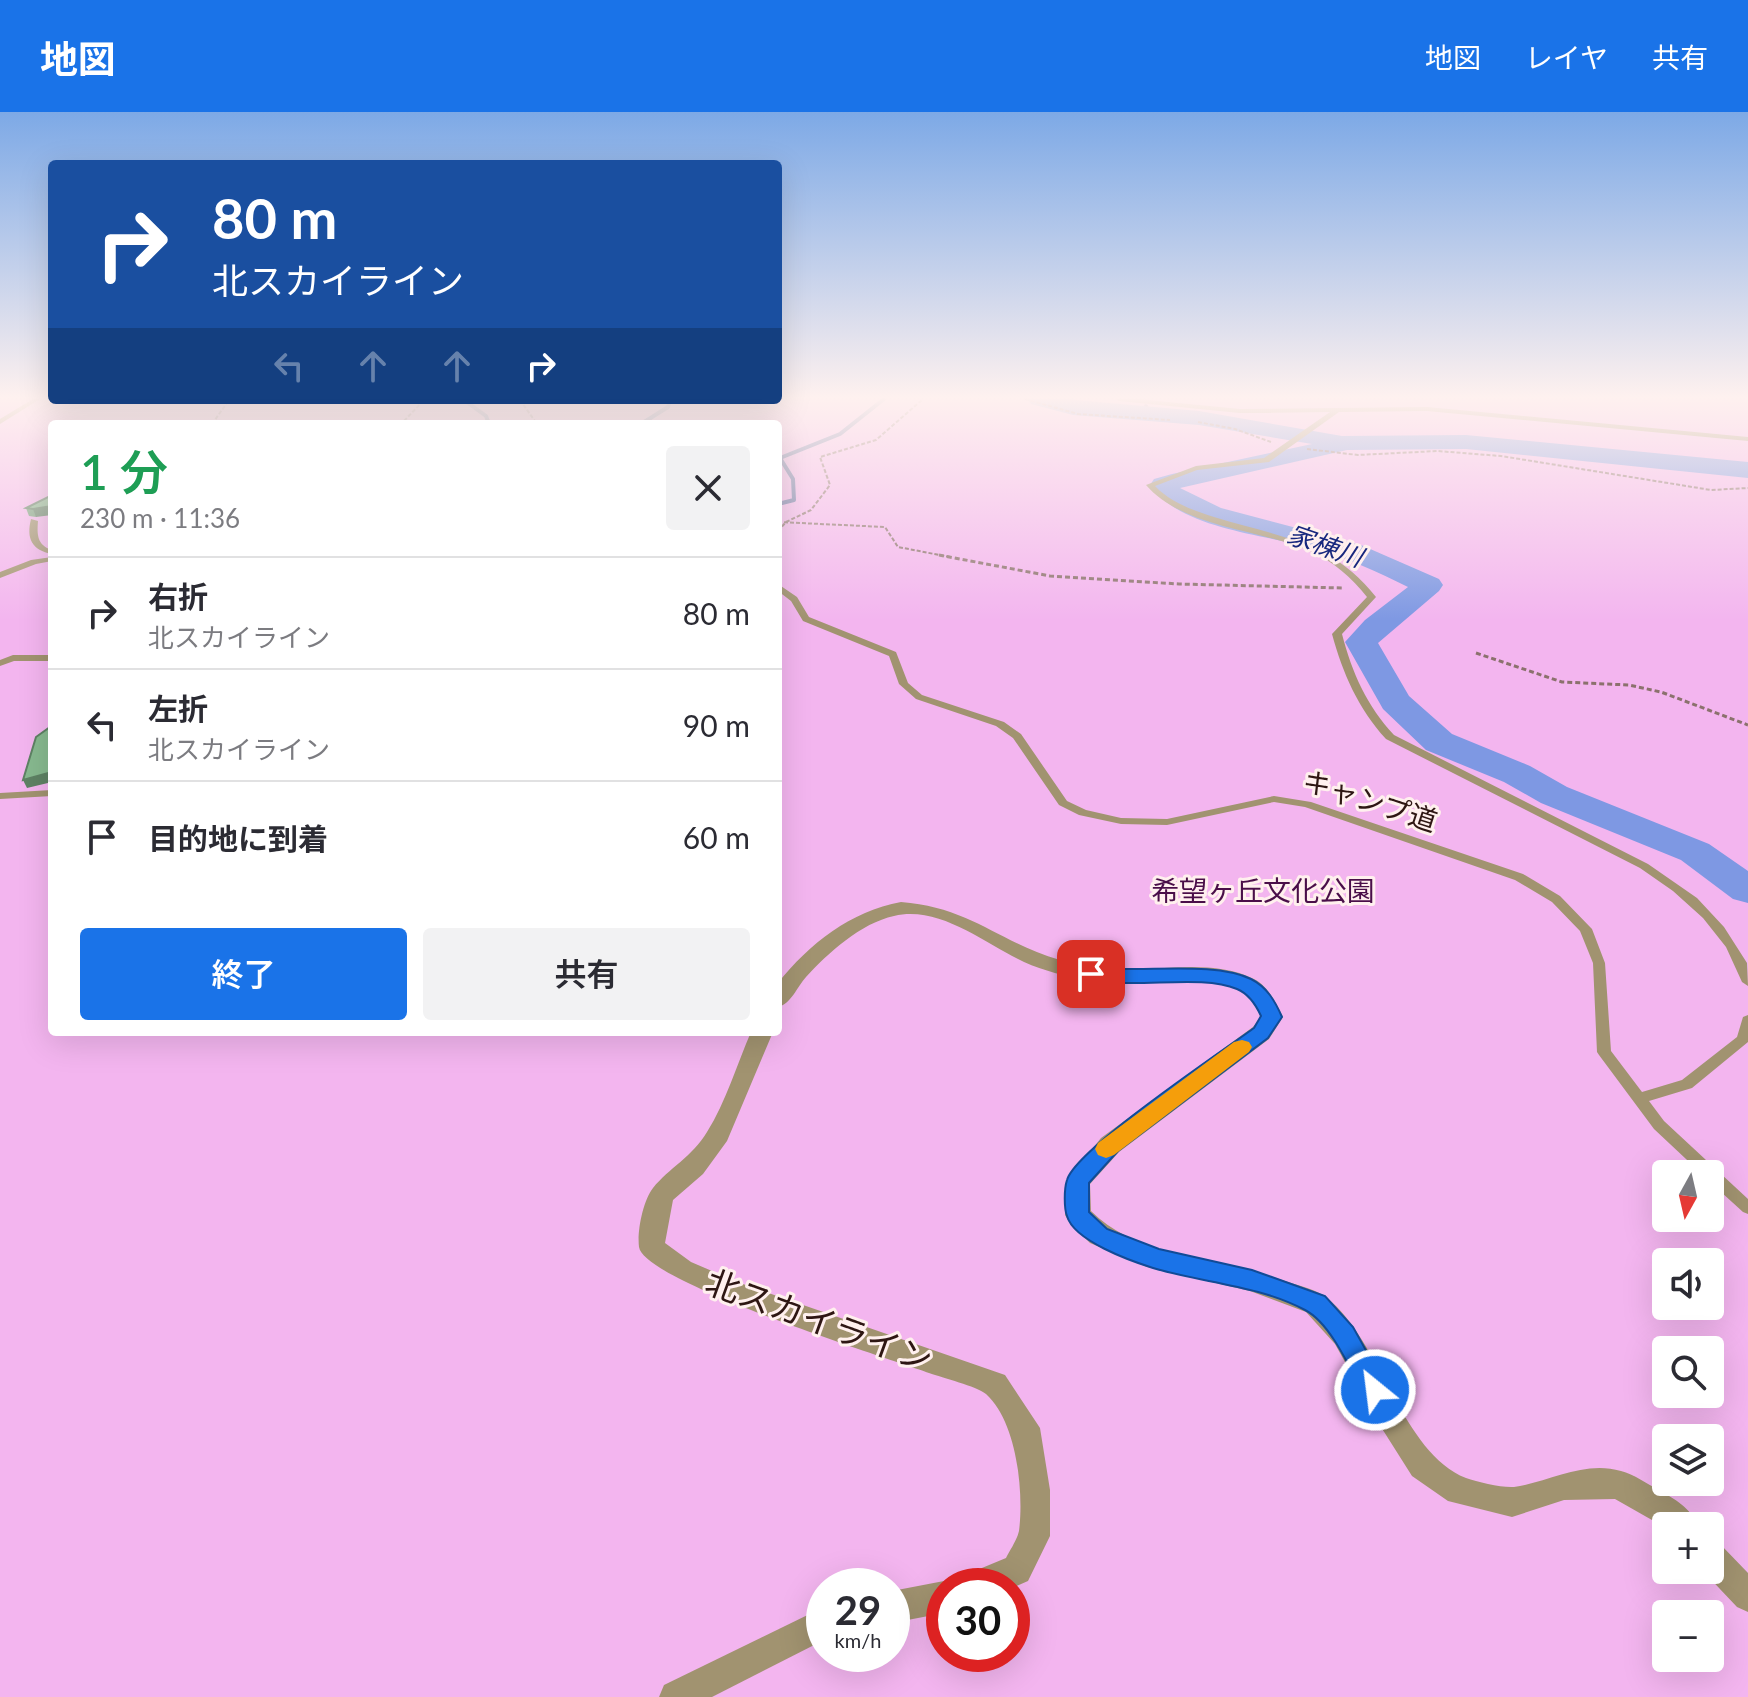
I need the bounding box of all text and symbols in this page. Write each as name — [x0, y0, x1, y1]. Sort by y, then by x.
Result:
text: 地図 — [40, 35, 116, 81]
text: 地図 — [1425, 40, 1481, 74]
text: レイヤ — [1525, 40, 1608, 74]
text: 共有 — [1652, 40, 1708, 74]
text: 80 m — [212, 184, 337, 251]
icon: right — [80, 192, 184, 296]
text: 北スカイライン — [212, 258, 464, 302]
icon: left — [267, 344, 311, 388]
icon: ahead — [351, 344, 395, 388]
icon: ahead — [435, 344, 479, 388]
icon: right — [519, 344, 563, 388]
text: 1 分 — [80, 443, 168, 500]
button: close — [666, 446, 750, 530]
text: 230 m · 11:36 — [80, 502, 240, 534]
water label: 家棟川 — [1283, 517, 1370, 574]
text: 右折 — [148, 578, 208, 614]
icon: right — [80, 591, 124, 635]
text: 80 m — [683, 595, 750, 631]
text: 北スカイライン — [148, 621, 330, 653]
text: 左折 — [148, 690, 208, 726]
icon: left — [80, 703, 124, 747]
text: 90 m — [683, 707, 750, 743]
text: 北スカイライン — [148, 733, 330, 765]
street label: キャンプ道 — [1299, 762, 1442, 838]
icon: arrive — [80, 815, 124, 859]
text: 60 m — [683, 819, 750, 855]
text: 目的地に到着 — [148, 820, 328, 856]
park label: 希望ヶ丘文化公園 — [1151, 873, 1375, 907]
button: 終了 — [80, 928, 407, 1020]
button: 共有 — [423, 928, 750, 1020]
pin — [1057, 940, 1125, 1008]
icon: arrive — [1069, 952, 1113, 996]
north arrow — [1652, 1160, 1724, 1232]
map controls — [1652, 1160, 1724, 1672]
button: sound — [1652, 1248, 1724, 1320]
street label: 北スカイライン — [701, 1260, 938, 1380]
button: search — [1652, 1336, 1724, 1408]
position arrow — [1333, 1348, 1417, 1432]
button: layers — [1652, 1424, 1724, 1496]
button: + — [1652, 1512, 1724, 1584]
speed limit sign: 30 — [926, 1568, 1030, 1672]
text: 29 — [835, 1586, 881, 1634]
button: − — [1652, 1600, 1724, 1672]
text: km/h — [835, 1628, 881, 1652]

